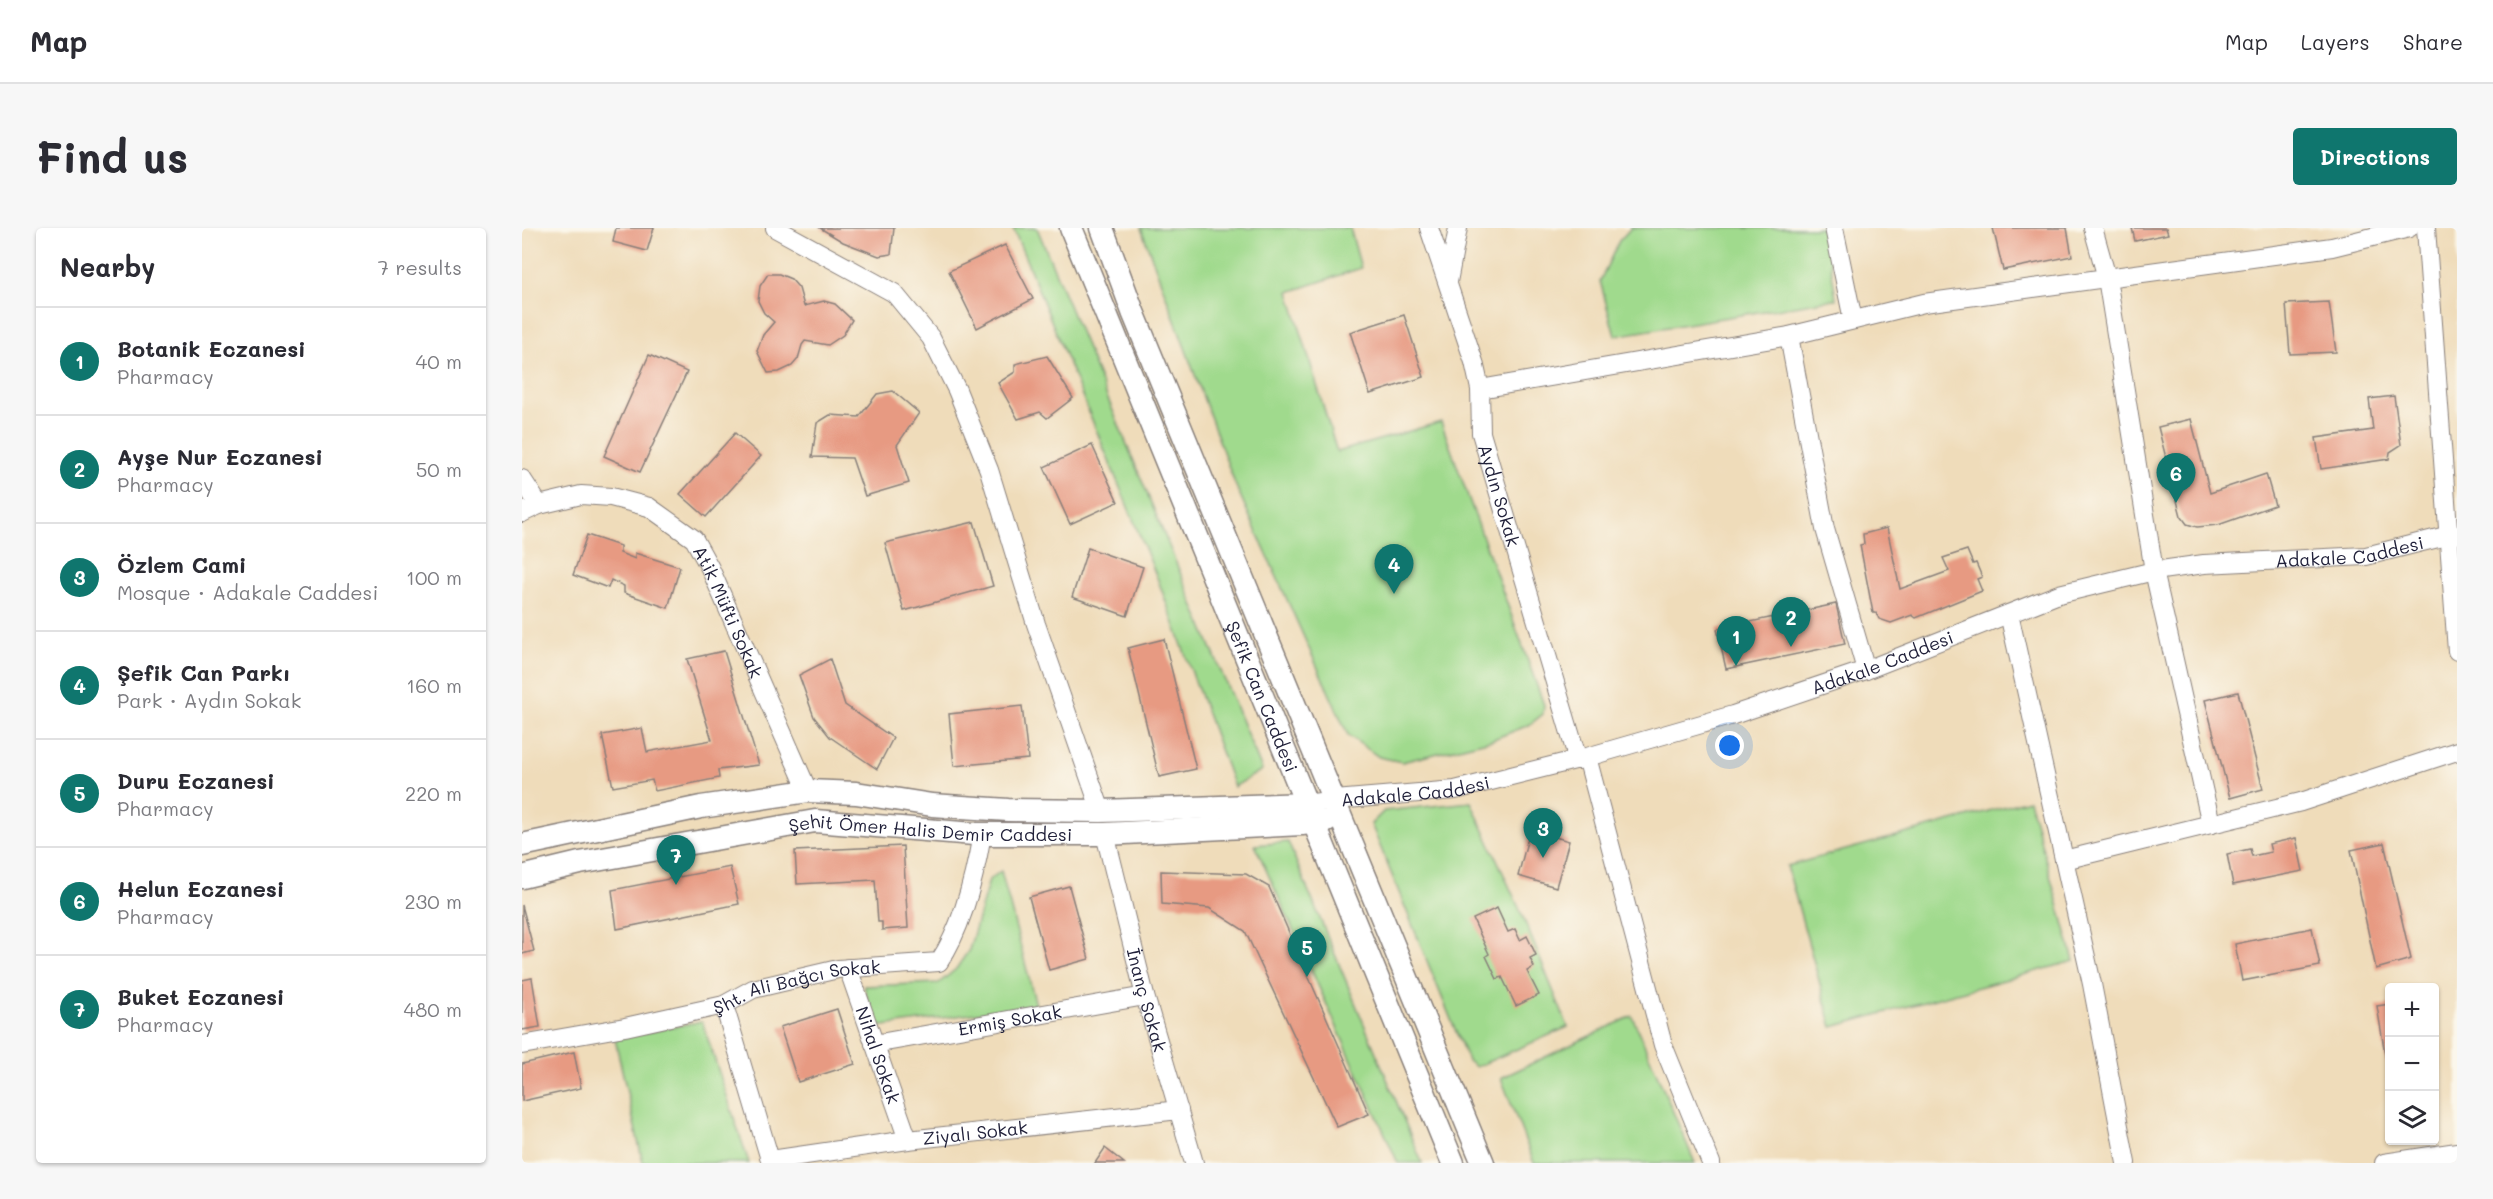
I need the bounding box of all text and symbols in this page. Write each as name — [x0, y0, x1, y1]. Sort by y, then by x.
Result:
text: Map — [30, 23, 87, 59]
text: Map — [2225, 28, 2268, 55]
text: Layers — [2301, 28, 2370, 55]
text: Share — [2403, 28, 2463, 55]
button: Directions — [2293, 128, 2457, 185]
text: Find us — [36, 129, 188, 184]
text: Nearby — [60, 250, 155, 284]
text: 7 results — [378, 254, 462, 280]
text: Botanik Eczanesi — [117, 334, 306, 363]
text: 1 — [75, 348, 84, 374]
text: 40 m — [416, 348, 462, 374]
text: Pharmacy — [117, 363, 214, 389]
street label: Aydın Sokak — [1473, 441, 1526, 549]
text: Ayşe Nur Eczanesi — [117, 442, 323, 471]
pin: 6 — [2156, 454, 2196, 503]
text: 2 — [74, 456, 85, 482]
text: 50 m — [416, 456, 462, 482]
text: Pharmacy — [117, 471, 214, 497]
street label: Adakale Caddesi — [2275, 530, 2426, 572]
street label: Atik Müfti Sokak — [688, 541, 769, 682]
pin: 4 — [1374, 544, 1414, 594]
text: Özlem Cami — [117, 550, 246, 579]
text: 3 — [74, 564, 86, 590]
text: 100 m — [406, 564, 462, 590]
text: Mosque · Adakale Caddesi — [117, 579, 378, 605]
pin: 2 — [1772, 598, 1810, 647]
pin: 1 — [1716, 616, 1756, 666]
street label: Şefik Can Caddesi — [1221, 617, 1304, 776]
street label: Adakale Caddesi — [1808, 625, 1957, 700]
text: Şefik Can Parkı — [117, 658, 290, 687]
text: 4 — [73, 672, 86, 698]
text: 160 m — [406, 672, 462, 698]
text: Park · Aydın Sokak — [117, 687, 301, 713]
your location — [1715, 731, 1744, 760]
text: Duru Eczanesi — [117, 766, 275, 795]
street label: Adakale Caddesi — [1340, 770, 1492, 811]
text: 5 — [74, 780, 85, 806]
text: 220 m — [405, 780, 462, 806]
text: Pharmacy — [117, 795, 214, 821]
street label: Şehit Ömer Halis Demir Caddesi — [787, 808, 1072, 846]
pin: 3 — [1524, 808, 1562, 858]
pin: 7 — [656, 836, 696, 885]
text: Helun Eczanesi — [117, 874, 284, 903]
text: 6 — [73, 888, 86, 914]
text: 230 m — [404, 888, 462, 914]
text: Pharmacy — [117, 903, 214, 929]
pin: 5 — [1288, 928, 1326, 977]
street label: İnanç Sokak — [1122, 945, 1173, 1054]
street label: Şht. Ali Bağcı Sokak — [711, 954, 881, 1019]
text: Buket Eczanesi — [117, 982, 285, 1011]
map controls — [2385, 983, 2439, 1145]
button: + — [2385, 983, 2439, 1037]
text: 7 — [74, 996, 85, 1022]
text: 480 m — [403, 996, 462, 1022]
street label: Ermiş Sokak — [956, 999, 1064, 1041]
street label: Nihal Sokak — [850, 1003, 906, 1107]
text: Pharmacy — [117, 1011, 214, 1037]
button: − — [2385, 1037, 2439, 1091]
button: layers — [2385, 1091, 2439, 1145]
street label: Ziyalı Sokak — [921, 1115, 1029, 1150]

